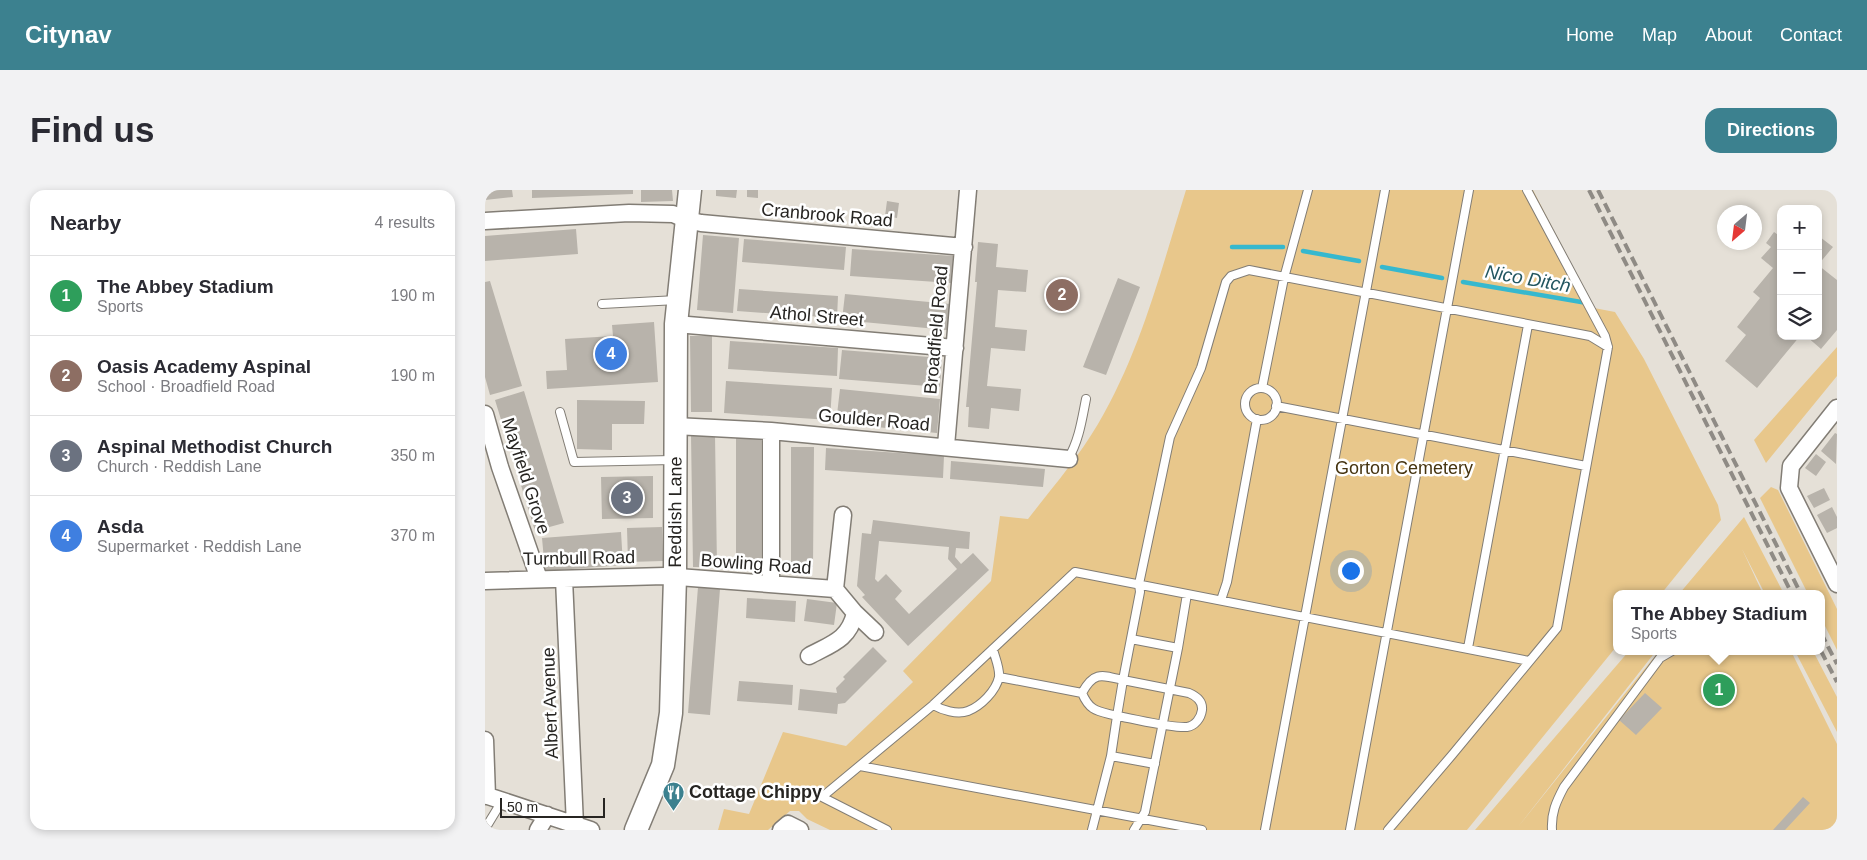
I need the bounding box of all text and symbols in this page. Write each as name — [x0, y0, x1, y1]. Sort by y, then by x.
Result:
text: Citynav — [25, 21, 112, 48]
text: Home — [1566, 25, 1614, 45]
text: Map — [1642, 25, 1677, 45]
text: About — [1705, 25, 1752, 45]
text: Contact — [1780, 25, 1842, 45]
button: Directions — [1705, 108, 1837, 153]
text: Find us — [30, 110, 154, 149]
street label: Cranbrook Road — [760, 199, 894, 231]
north arrow — [1717, 205, 1762, 250]
map controls — [1777, 205, 1822, 340]
button: + — [1777, 205, 1822, 250]
text: Nearby — [50, 211, 121, 234]
text: 4 results — [375, 214, 435, 231]
button: − — [1777, 250, 1822, 295]
water label: Nico Ditch — [1483, 261, 1572, 296]
street label: Broadfield Road — [920, 265, 952, 395]
text: The Abbey Stadium — [97, 276, 274, 297]
pin: 2 — [1046, 276, 1078, 314]
text: 1 — [62, 287, 70, 304]
text: 190 m — [391, 287, 435, 304]
button: layers — [1777, 295, 1822, 340]
text: Sports — [97, 298, 143, 315]
street label: Athol Street — [769, 302, 865, 330]
pin: 4 — [595, 335, 627, 373]
text: Oasis Academy Aspinal — [97, 356, 311, 377]
text: 2 — [62, 367, 70, 384]
text: 190 m — [391, 367, 435, 384]
text: School · Broadfield Road — [97, 378, 275, 395]
street label: Goulder Road — [817, 405, 931, 435]
street label: Mayfield Grove — [498, 415, 554, 537]
text: Aspinal Methodist Church — [97, 436, 332, 457]
text: 3 — [62, 447, 70, 464]
text: 350 m — [391, 447, 435, 464]
street label: Reddish Lane — [665, 456, 685, 568]
text: Church · Reddish Lane — [97, 458, 262, 475]
park label: Gorton Cemetery — [1335, 458, 1473, 478]
pin: 3 — [611, 479, 643, 517]
text: Asda — [97, 516, 143, 537]
text: 4 — [62, 527, 70, 544]
text: 370 m — [391, 527, 435, 544]
text: Supermarket · Reddish Lane — [97, 538, 302, 555]
street label: Turnbull Road — [523, 547, 635, 569]
street label: Bowling Road — [700, 550, 812, 578]
your location — [1338, 558, 1364, 584]
popup — [1613, 590, 1825, 655]
text: The Abbey Stadium — [1631, 603, 1807, 624]
text: Sports — [1631, 625, 1677, 642]
street label: Albert Avenue — [538, 647, 562, 759]
pin: 1 — [1703, 671, 1735, 709]
restaurant icon: Cottage Chippy — [661, 780, 685, 811]
place label: Cottage Chippy — [689, 782, 822, 802]
scale bar — [500, 795, 605, 818]
text: 50 m — [507, 799, 538, 815]

